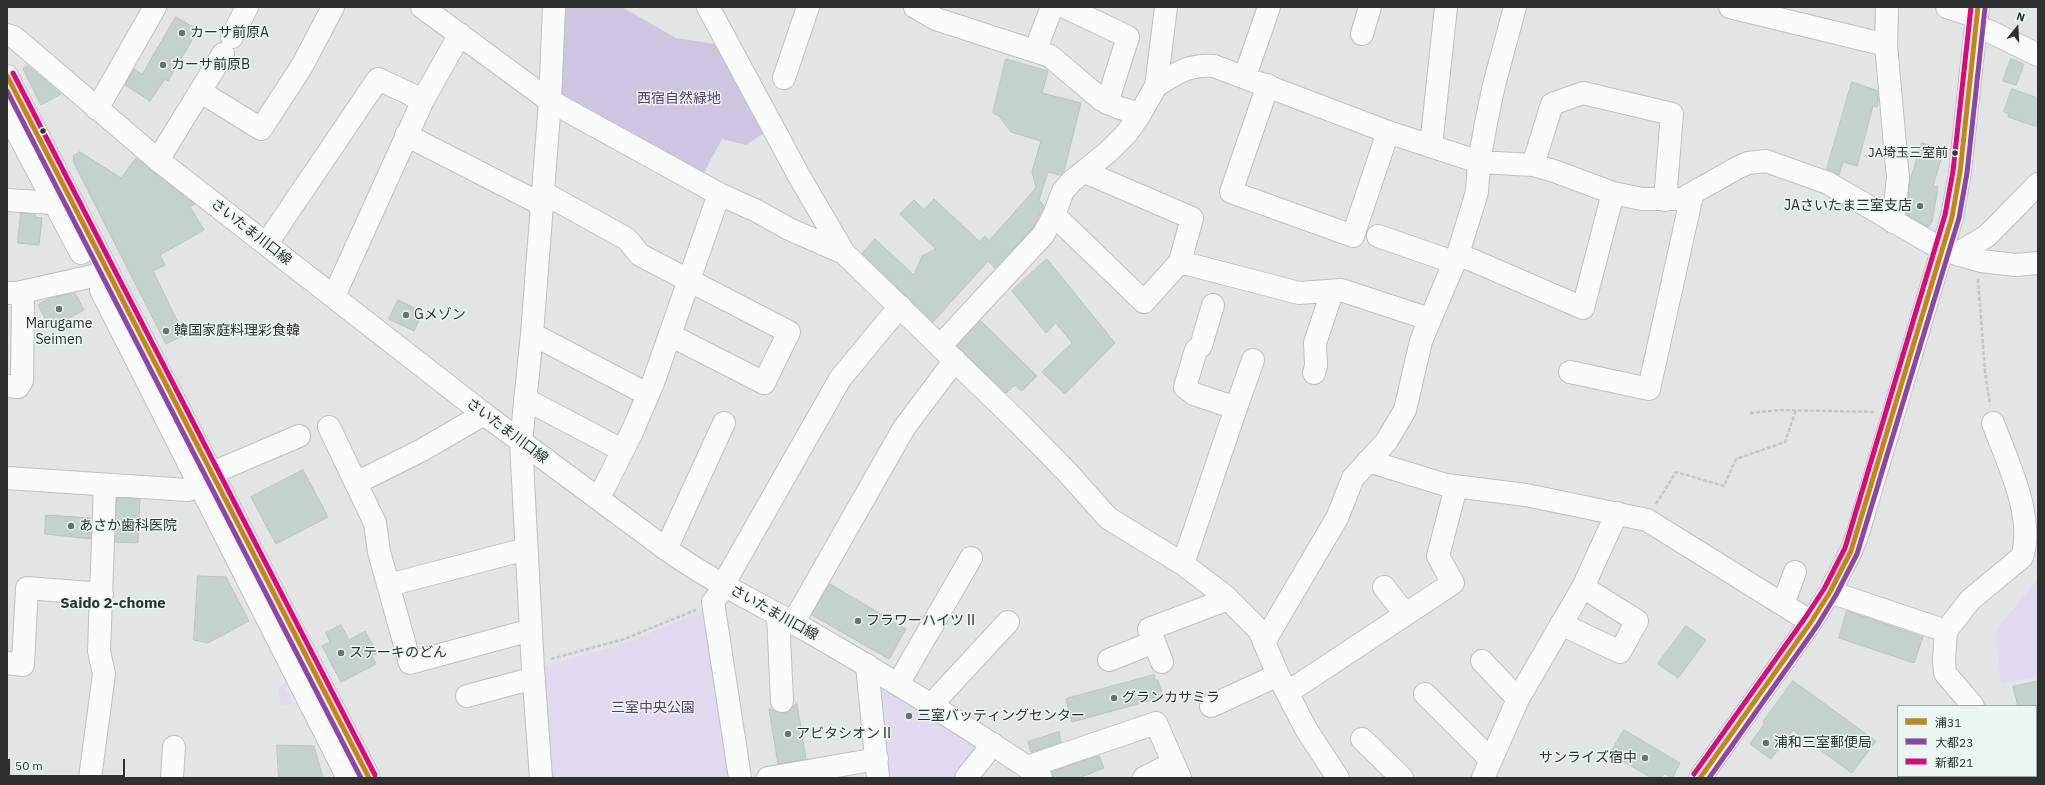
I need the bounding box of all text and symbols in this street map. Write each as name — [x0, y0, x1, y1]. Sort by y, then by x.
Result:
north arrow — [1997, 8, 2037, 48]
text: N — [2015, 9, 2027, 24]
place label: カーサ前原A — [190, 25, 269, 41]
marker: カーサ前原A — [177, 28, 187, 38]
place label: カーサ前原B — [171, 57, 250, 73]
marker: カーサ前原B — [158, 60, 168, 70]
park label: 西宿自然緑地 — [637, 91, 721, 107]
unlabelled marker — [38, 126, 48, 136]
place label: JA埼玉三室前 — [1868, 145, 1948, 161]
marker: JA埼玉三室前 — [1950, 148, 1960, 158]
street label: さいたま川口線 — [207, 195, 295, 269]
place label: JAさいたま三室支店 — [1784, 198, 1912, 214]
marker: JAさいたま三室支店 — [1915, 201, 1925, 211]
marker: Marugame Seimen — [54, 304, 64, 314]
place label: Gメゾン — [414, 307, 466, 323]
marker: Gメゾン — [401, 310, 411, 320]
place label: Marugame Seimen — [26, 316, 92, 348]
place label: 韓国家庭料理彩食韓 — [174, 323, 300, 339]
marker: 韓国家庭料理彩食韓 — [161, 326, 171, 336]
street label: さいたま川口線 — [463, 395, 551, 467]
place label: あさか歯科医院 — [79, 518, 177, 534]
marker: あさか歯科医院 — [66, 521, 76, 531]
street label: さいたま川口線 — [727, 582, 821, 644]
district label: Saido 2-chome — [60, 595, 166, 613]
place label: フラワーハイツⅡ — [866, 613, 978, 629]
marker: フラワーハイツⅡ — [853, 616, 863, 626]
place label: ステーキのどん — [349, 645, 447, 661]
marker: ステーキのどん — [336, 648, 346, 658]
place label: グランカサミラ — [1122, 690, 1220, 706]
marker: グランカサミラ — [1109, 693, 1119, 703]
park label: 三室中央公園 — [611, 700, 695, 716]
legend — [1897, 705, 2037, 777]
place label: 三室バッティングセンター — [917, 708, 1085, 724]
marker: 三室バッティングセンター — [904, 711, 914, 721]
text: 浦31 — [1935, 715, 1961, 730]
place label: アビタシオンⅡ — [796, 726, 894, 742]
marker: アビタシオンⅡ — [783, 729, 793, 739]
place label: 浦和三室郵便局 — [1774, 735, 1872, 751]
text: 大都23 — [1935, 735, 1973, 750]
marker: 浦和三室郵便局 — [1761, 738, 1771, 748]
place label: サンライズ宿中 — [1539, 750, 1637, 766]
scale bar — [10, 751, 127, 777]
marker: サンライズ宿中 — [1640, 753, 1650, 763]
text: 新都21 — [1935, 755, 1973, 770]
text: 50 m — [15, 758, 43, 773]

